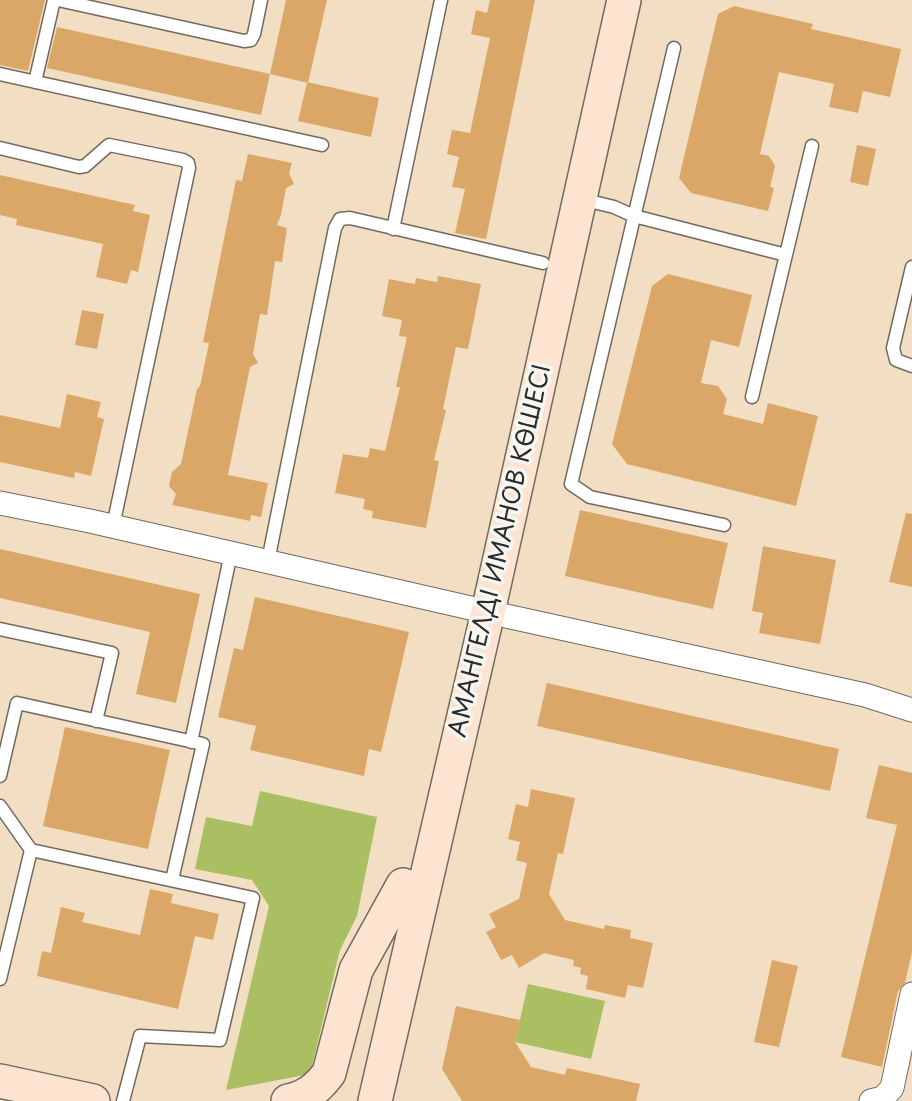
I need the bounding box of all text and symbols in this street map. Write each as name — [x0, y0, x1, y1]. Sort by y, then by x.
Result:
street label: АМАНГЕЛДІ ИМАНОВ КӨШЕСІ — [444, 362, 558, 740]

